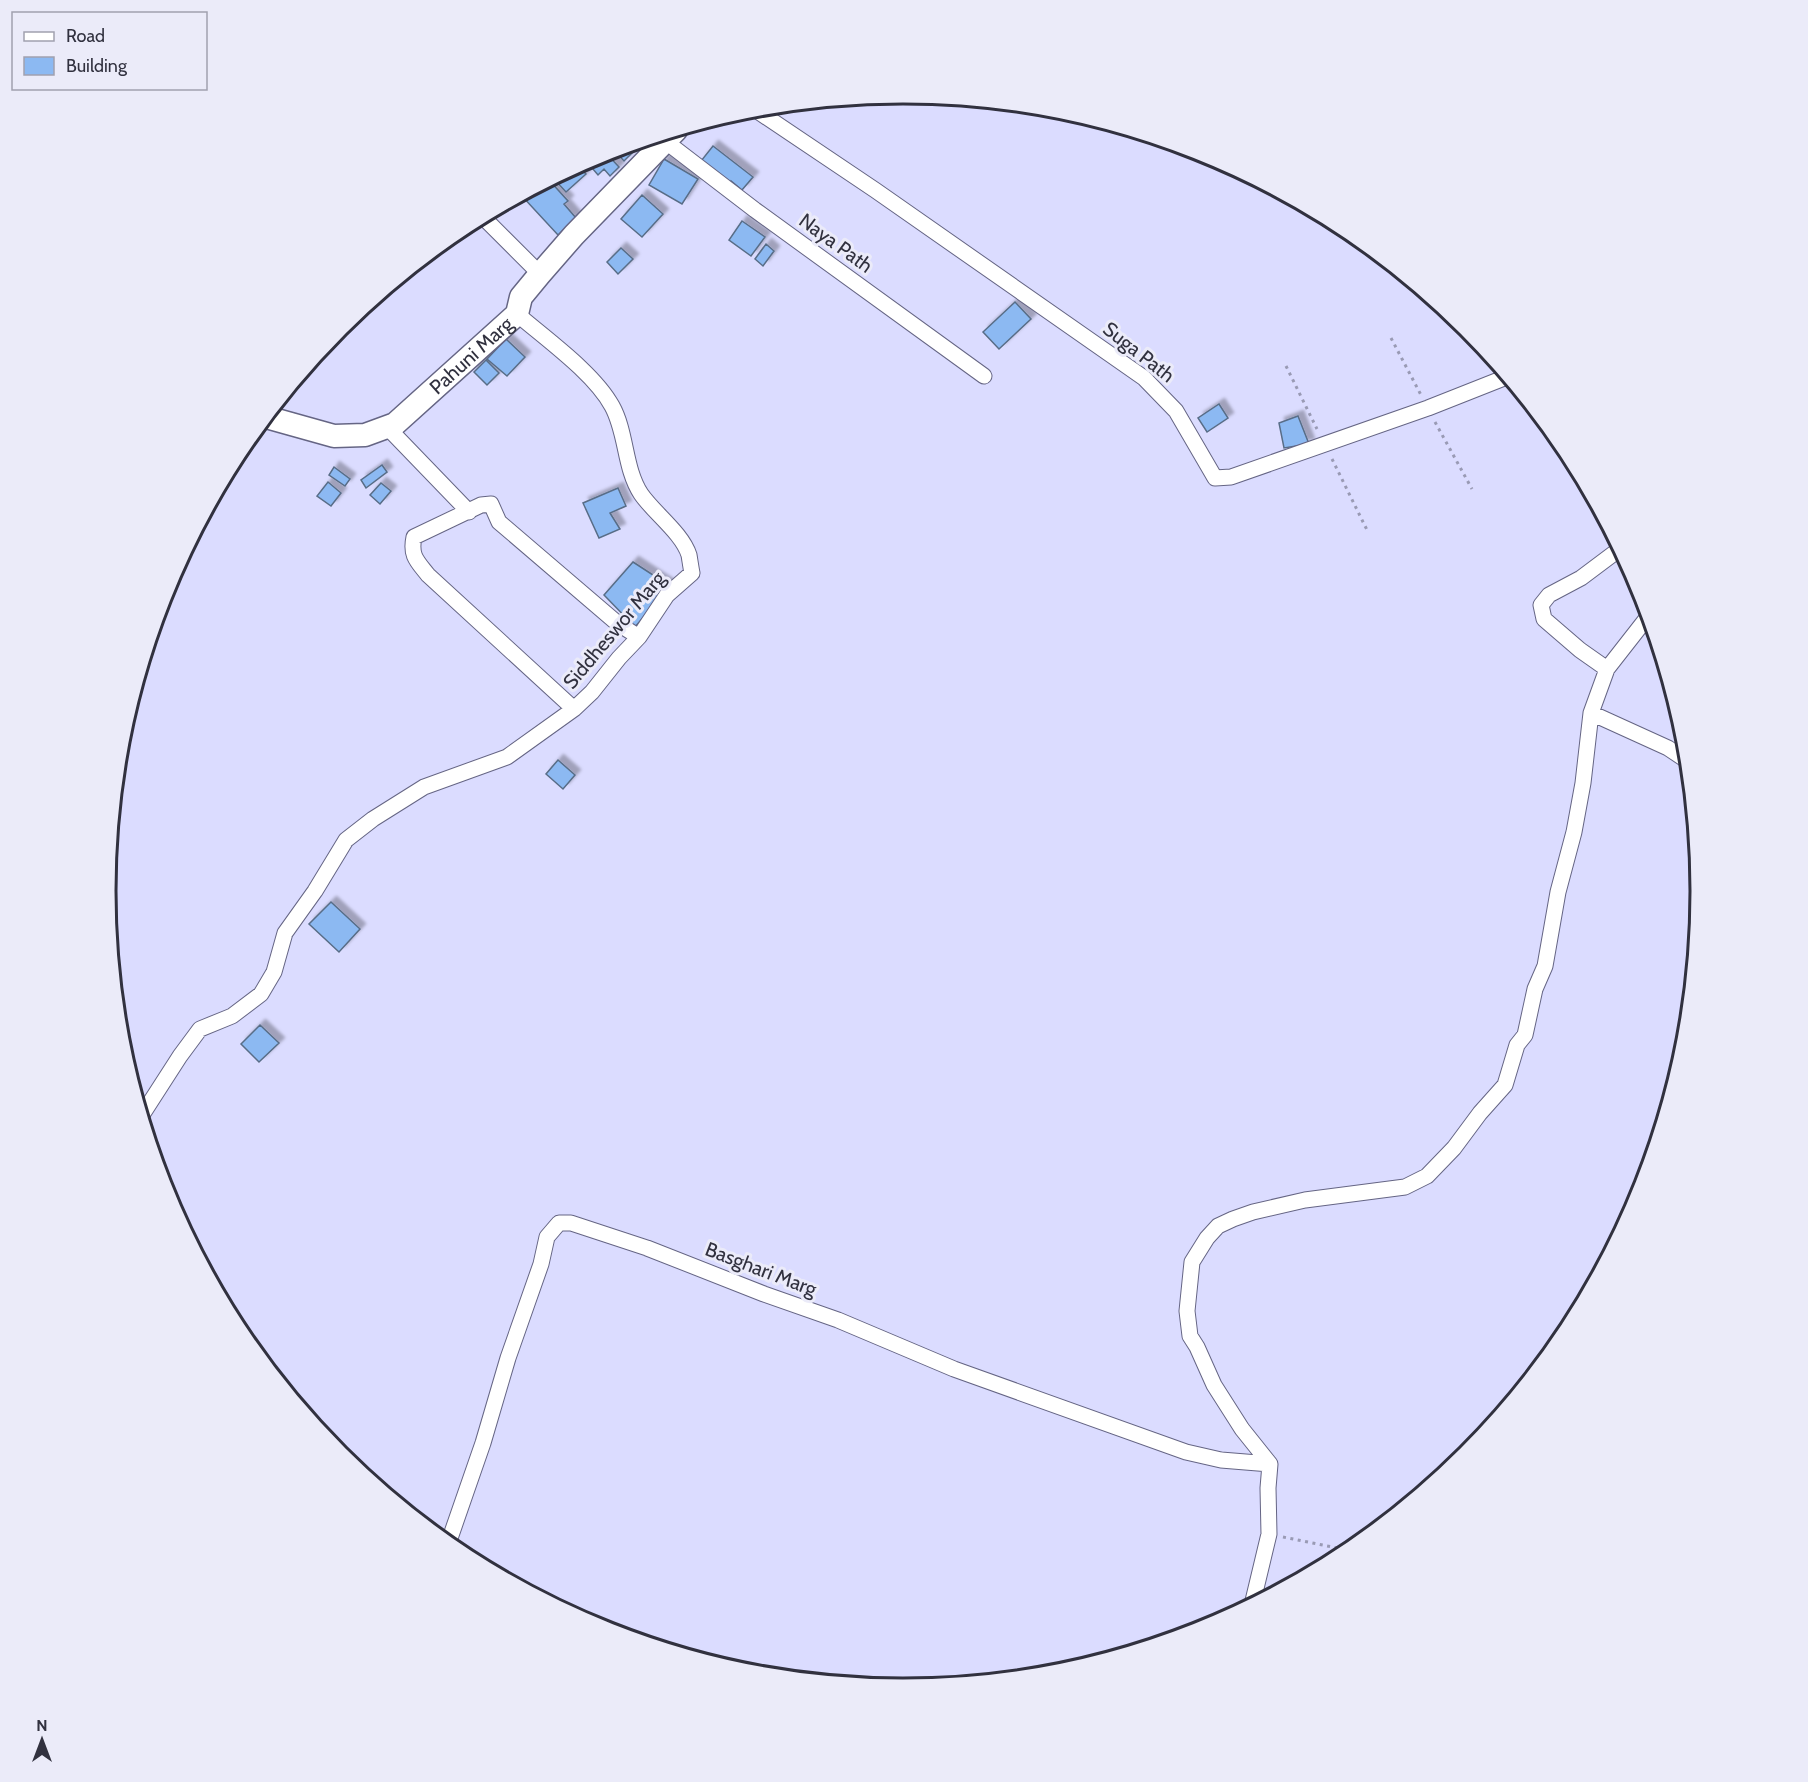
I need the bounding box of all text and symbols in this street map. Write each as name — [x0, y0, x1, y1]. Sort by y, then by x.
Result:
legend — [12, 12, 207, 90]
text: Road — [66, 25, 105, 47]
text: Building — [66, 55, 128, 77]
street label: Naya Path — [794, 208, 878, 278]
street label: Pahuni Marg — [424, 311, 518, 399]
street label: Suga Path — [1098, 317, 1180, 387]
street label: Siddheswor Marg — [558, 566, 671, 693]
street label: Basghari Marg — [702, 1237, 821, 1302]
north arrow — [12, 1710, 72, 1770]
text: N — [36, 1716, 48, 1735]

